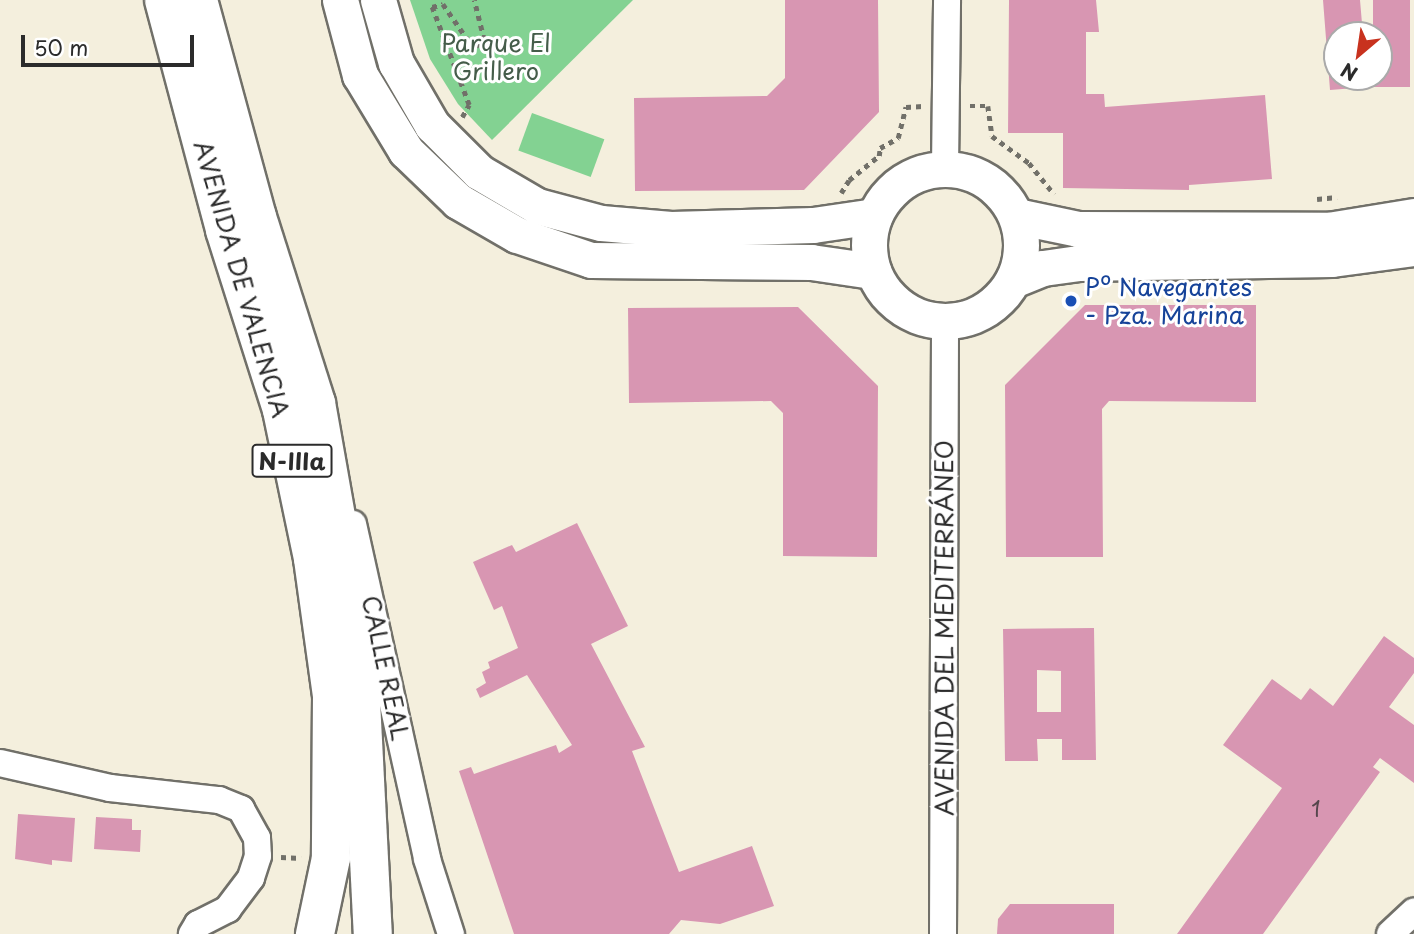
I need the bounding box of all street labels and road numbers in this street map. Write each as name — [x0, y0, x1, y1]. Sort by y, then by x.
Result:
street label: AVENIDA DE VALENCIA — [189, 138, 295, 420]
street label: AVENIDA DEL MEDITERRÁNEO — [930, 440, 958, 816]
road number: N-IIIa — [250, 442, 334, 481]
street label: CALLE REAL — [356, 592, 416, 744]

